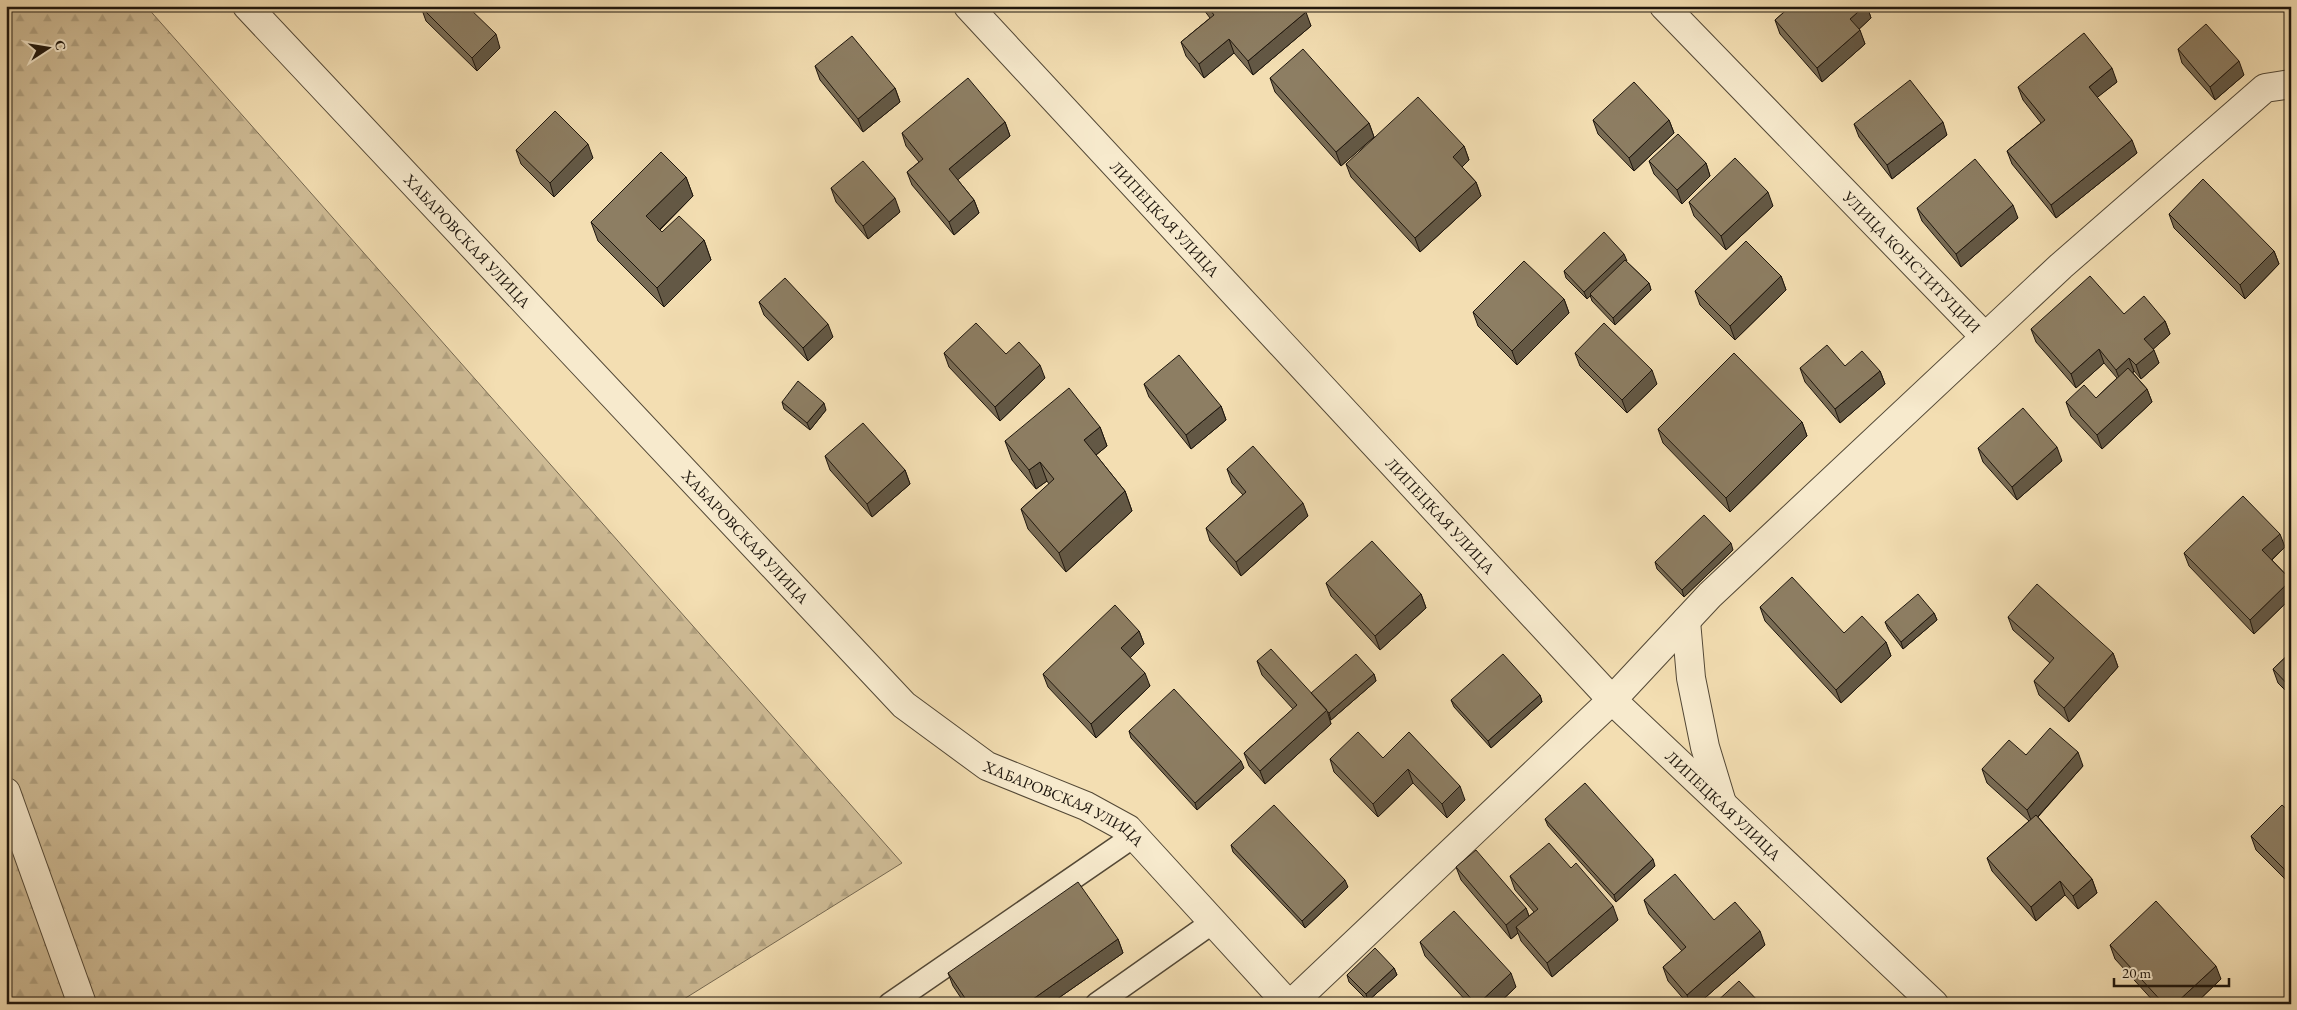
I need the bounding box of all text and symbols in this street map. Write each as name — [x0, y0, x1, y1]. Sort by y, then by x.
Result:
north arrow — [22, 22, 72, 72]
text: С — [51, 39, 71, 52]
street label: ЛИПЕЦКАЯ УЛИЦА — [1106, 156, 1225, 282]
street label: ХАБАРОВСКАЯ УЛИЦА — [398, 169, 536, 313]
street label: УЛИЦА КОНСТИТУЦИИ — [1837, 186, 1985, 337]
street label: ЛИПЕЦКАЯ УЛИЦА — [1381, 453, 1500, 579]
street label: ХАБАРОВСКАЯ УЛИЦА — [676, 465, 814, 609]
street label: ЛИПЕЦКАЯ УЛИЦА — [1661, 746, 1786, 866]
street label: ХАБАРОВСКАЯ УЛИЦА — [979, 755, 1149, 851]
scale bar — [2114, 955, 2230, 987]
text: 20 m — [2122, 963, 2151, 982]

